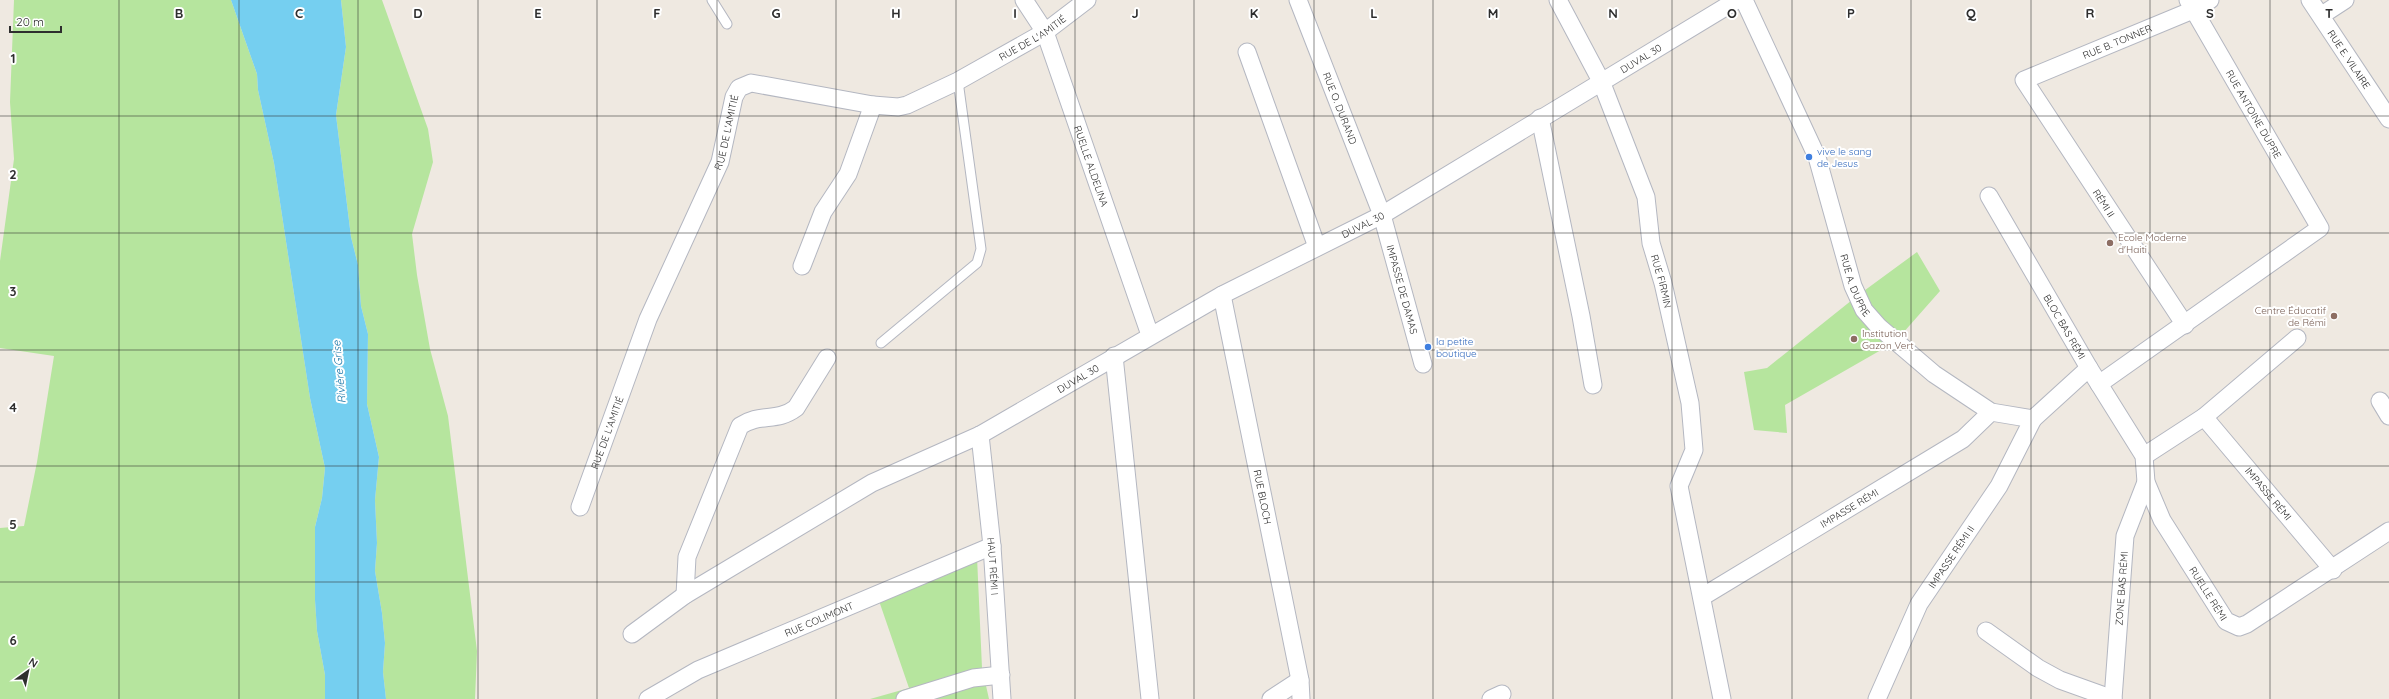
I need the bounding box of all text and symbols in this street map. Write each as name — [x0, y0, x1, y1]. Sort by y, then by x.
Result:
text: B — [175, 5, 183, 21]
text: C — [295, 5, 303, 21]
text: D — [413, 5, 423, 21]
text: E — [534, 5, 542, 21]
text: F — [653, 5, 661, 21]
text: G — [771, 5, 781, 21]
text: H — [891, 5, 901, 21]
text: J — [1131, 5, 1139, 21]
text: K — [1250, 5, 1259, 21]
text: L — [1370, 5, 1378, 21]
text: M — [1488, 5, 1498, 21]
text: N — [1608, 5, 1618, 21]
text: O — [1727, 5, 1737, 21]
text: P — [1847, 5, 1855, 21]
text: Q — [1966, 5, 1977, 21]
text: R — [2086, 5, 2095, 21]
text: S — [2206, 5, 2214, 21]
text: T — [2325, 5, 2333, 21]
scale bar — [10, 8, 61, 34]
street label: RUE DE L'AMITIÉ — [996, 12, 1068, 62]
text: 20 m — [16, 14, 44, 29]
street label: RUE B. TONNER — [2081, 22, 2154, 62]
street label: RUE E. VILAIRE — [2325, 27, 2373, 92]
street label: DUVAL 30 — [1618, 41, 1664, 76]
text: 1 — [10, 50, 16, 66]
street label: RUE ANTOINE DUPRE — [2223, 68, 2284, 161]
street label: RUE O. DURAND — [1320, 70, 1360, 146]
street label: RUE DE L'AMITIÉ — [711, 93, 741, 172]
street label: RUELLE ALDELINA — [1071, 124, 1111, 209]
place label: vive le sang de Jesus — [1817, 145, 1871, 170]
marker: vive le sang de Jesus — [1804, 152, 1814, 162]
text: 2 — [9, 166, 17, 182]
street label: RÉMI II — [2090, 187, 2117, 220]
street label: DUVAL 30 — [1339, 209, 1387, 241]
place label: Ecole Moderne d'Haiti — [2118, 231, 2187, 256]
marker: Ecole Moderne d'Haiti — [2105, 238, 2115, 248]
street label: IMPASSE DE DAMAS — [1384, 243, 1421, 336]
street label: RUE FIRMIN — [1648, 253, 1674, 309]
street label: RUE A. DUPRE — [1837, 253, 1873, 320]
text: 3 — [10, 283, 17, 299]
street label: BLOC BAS RÉMI — [2040, 292, 2088, 362]
place label: Centre Éducatif de Rémi — [2255, 304, 2326, 329]
marker: Centre Éducatif de Rémi — [2329, 311, 2339, 321]
place label: Institution Gazon Vert — [1862, 327, 1914, 352]
marker: Institution Gazon Vert — [1849, 334, 1859, 344]
place label: la petite boutique — [1436, 335, 1477, 360]
water label: Rivière Grise — [329, 339, 349, 404]
marker: la petite boutique — [1423, 342, 1433, 352]
street label: DUVAL 30 — [1055, 362, 1101, 396]
street label: RUE DE L'AMITIÉ — [588, 394, 627, 471]
text: 4 — [9, 399, 17, 415]
street label: IMPASSE RÉMI — [2242, 464, 2294, 523]
street label: RUE BLOCH — [1251, 469, 1274, 525]
street label: IMPASSE RÉMI — [1818, 486, 1881, 531]
text: 5 — [9, 516, 17, 532]
street label: IMPASSE RÉMI II — [1925, 523, 1977, 591]
street label: HAUT RÉMI I — [984, 537, 1001, 596]
street label: ZONE BAS RÉMI — [2112, 551, 2131, 626]
street label: RUELLE RÉMI — [2186, 564, 2230, 623]
street label: RUE COLIMONT — [783, 599, 855, 640]
text: 6 — [9, 632, 17, 648]
north arrow — [8, 651, 48, 691]
text: N — [26, 655, 41, 671]

